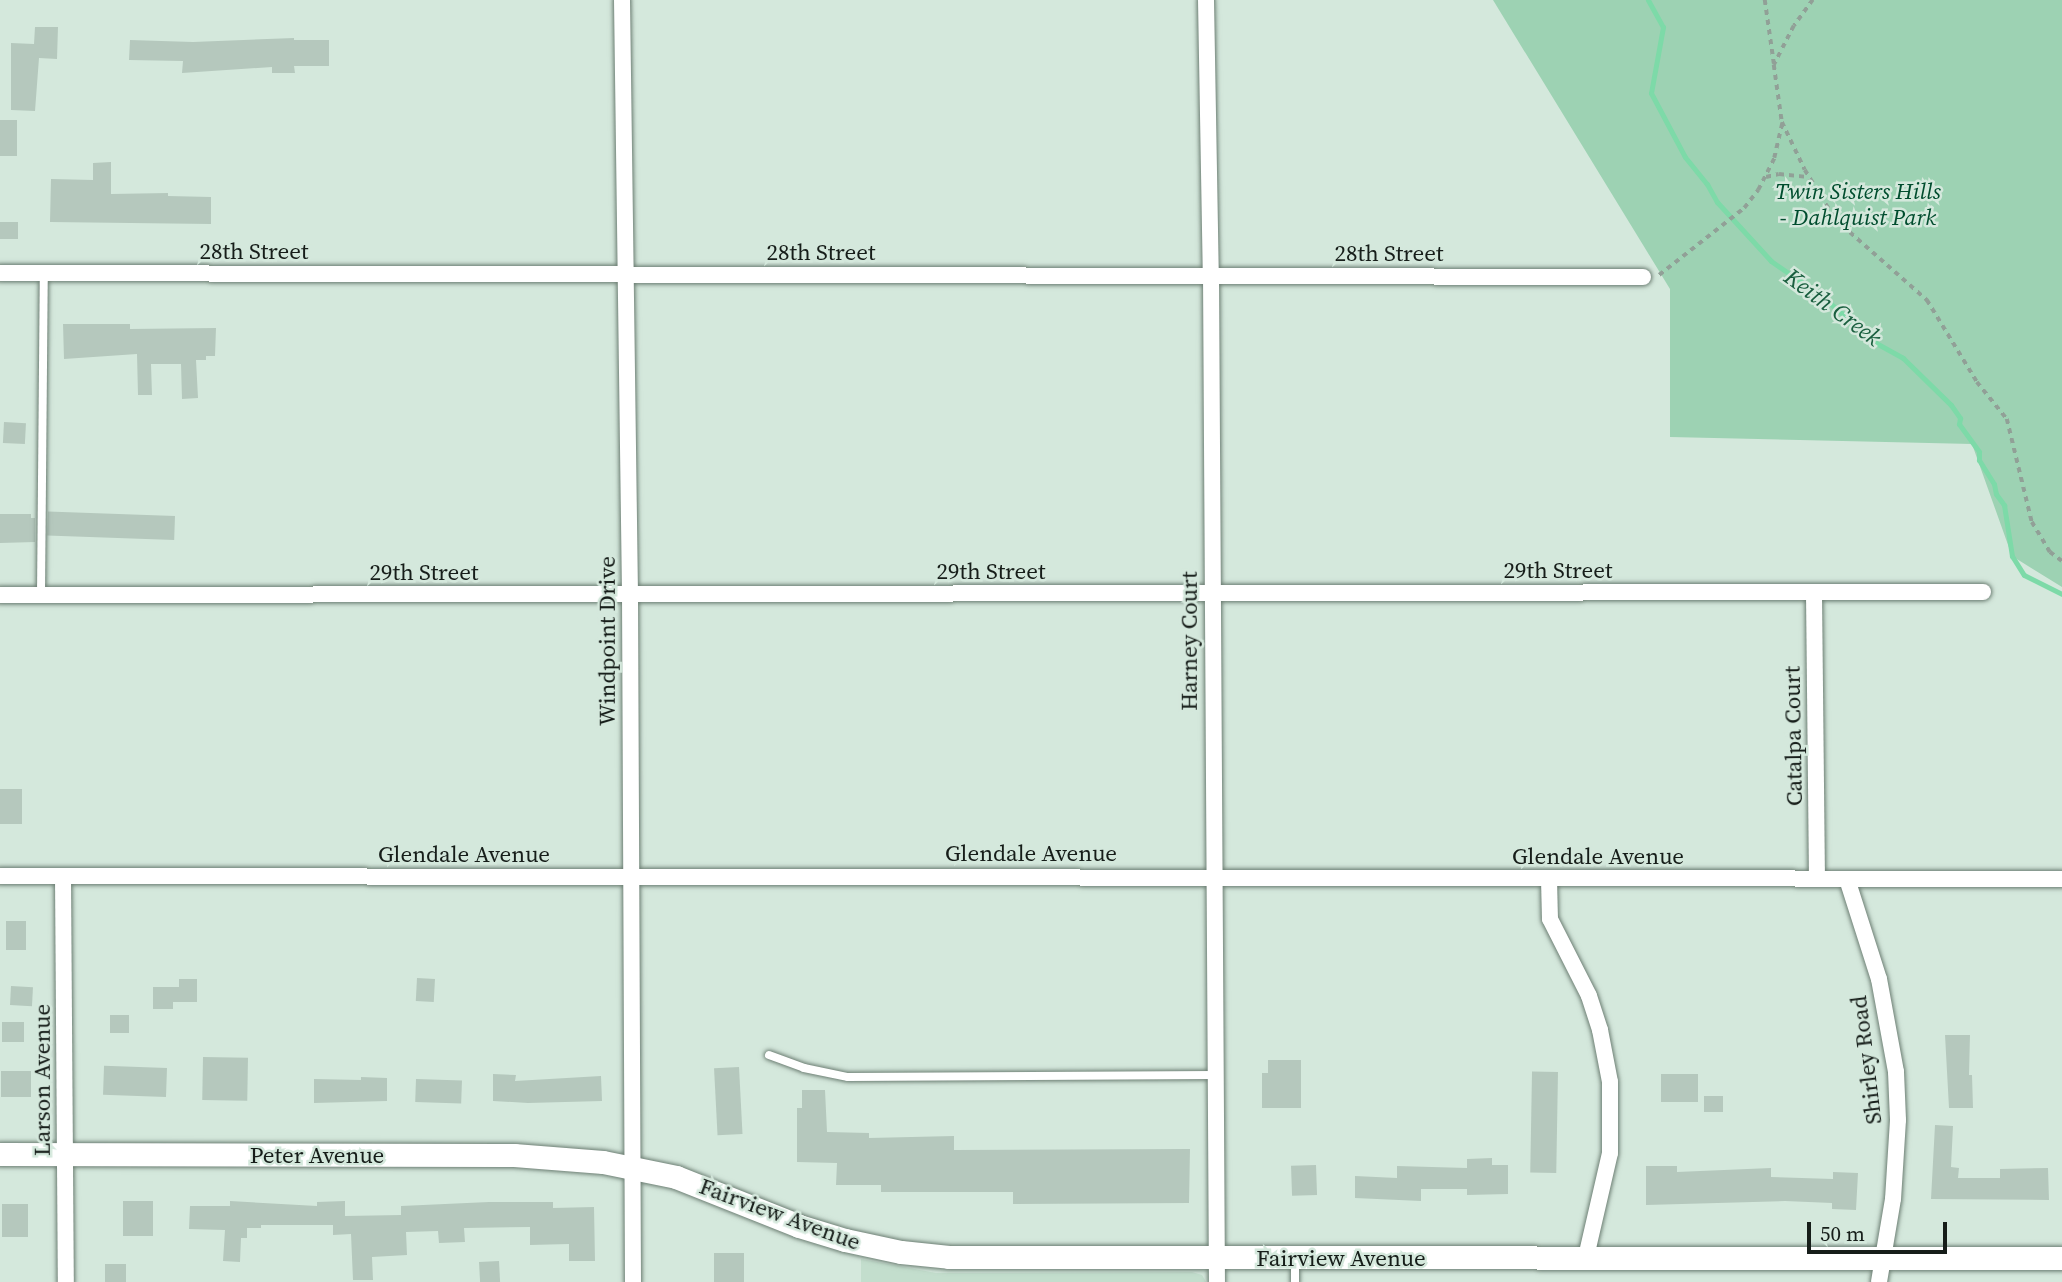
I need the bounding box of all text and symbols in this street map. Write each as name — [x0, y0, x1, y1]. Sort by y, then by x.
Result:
park label: Twin Sisters Hills - Dahlquist Park — [1775, 177, 1941, 231]
street label: 28th Street — [199, 237, 309, 265]
street label: 28th Street — [766, 238, 876, 266]
street label: 28th Street — [1334, 239, 1444, 267]
water label: Keith Creek — [1779, 262, 1887, 352]
street label: Windpoint Drive — [593, 556, 621, 726]
street label: 29th Street — [1503, 556, 1613, 584]
street label: 29th Street — [936, 557, 1046, 585]
street label: 29th Street — [369, 558, 479, 586]
street label: Harney Court — [1175, 571, 1203, 711]
street label: Catalpa Court — [1778, 666, 1808, 806]
street label: Glendale Avenue — [945, 839, 1117, 867]
street label: Glendale Avenue — [378, 840, 550, 868]
street label: Glendale Avenue — [1512, 842, 1684, 870]
street label: Shirley Road — [1844, 994, 1888, 1126]
street label: Larson Avenue — [28, 1004, 56, 1156]
street label: Peter Avenue — [250, 1141, 384, 1169]
street label: Fairview Avenue — [696, 1172, 864, 1256]
scale bar — [1810, 1208, 1950, 1252]
text: 50 m — [1820, 1219, 1865, 1248]
street label: Fairview Avenue — [1256, 1244, 1426, 1272]

